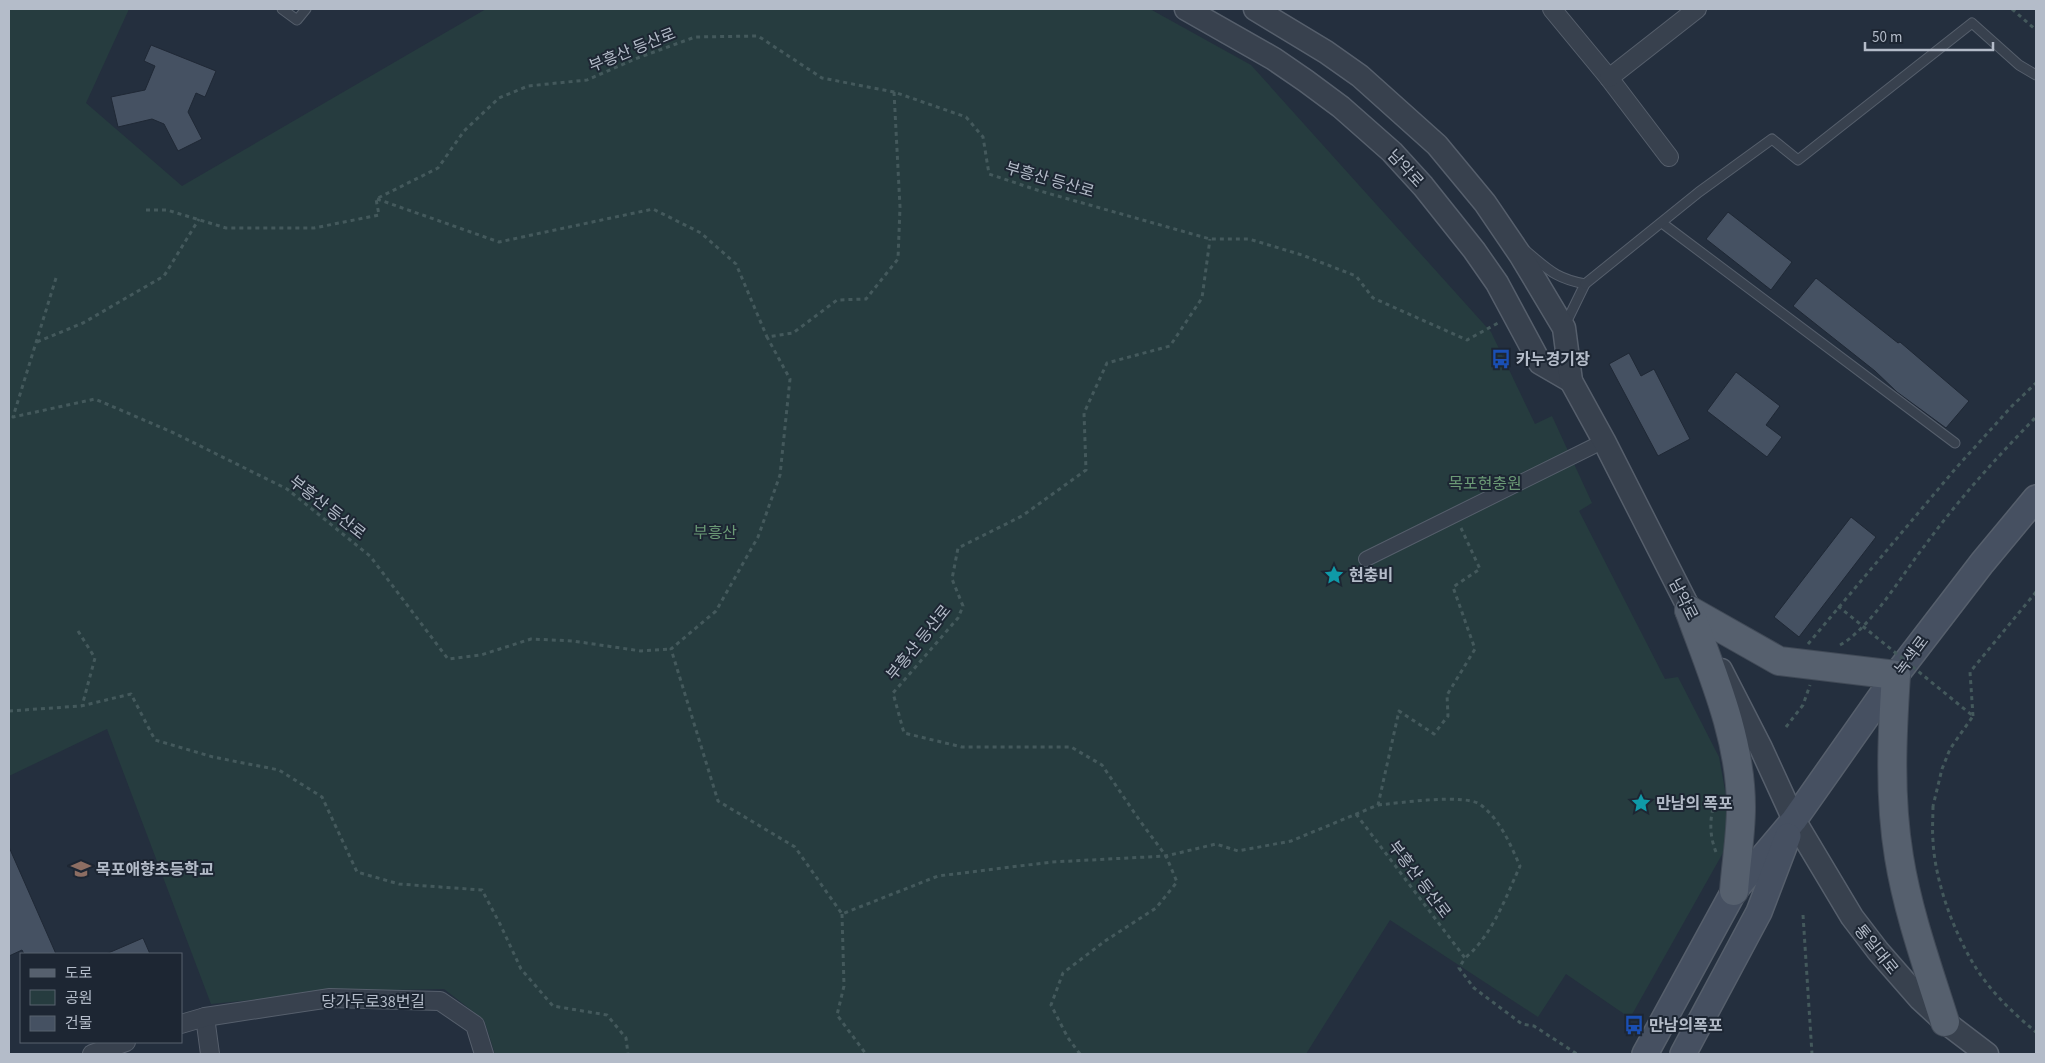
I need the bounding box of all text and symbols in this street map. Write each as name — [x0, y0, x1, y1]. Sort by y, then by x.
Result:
scale bar — [1865, 20, 1992, 52]
street label: 부흥산 등산로 — [586, 22, 679, 77]
text: 50 m — [1872, 27, 1902, 48]
street label: 남악로 — [1382, 145, 1429, 193]
street label: 부흥산 등산로 — [1003, 157, 1097, 203]
bus stop icon: 카누경기장 — [1490, 348, 1512, 370]
place label: 카누경기장 — [1516, 349, 1590, 371]
street label: 부흥산 등산로 — [285, 471, 370, 545]
park label: 목포현충원 — [1448, 473, 1522, 495]
park label: 부흥산 — [693, 522, 737, 544]
place icon: 현충비 — [1323, 564, 1345, 586]
place label: 현충비 — [1349, 565, 1393, 587]
street label: 남악로 — [1663, 575, 1703, 624]
street label: 부흥산 등산로 — [881, 600, 956, 685]
street label: 녹색로 — [1890, 631, 1934, 680]
place icon: 만남의 폭포 — [1630, 792, 1652, 814]
place label: 만남의 폭포 — [1656, 793, 1733, 815]
street label: 부흥산 등산로 — [1383, 836, 1456, 923]
school or university icon: 목포애향초등학교 — [70, 858, 92, 880]
place label: 목포애향초등학교 — [96, 859, 214, 881]
street label: 통일대로 — [1849, 920, 1903, 980]
legend — [20, 953, 182, 1043]
text: 도로 — [65, 963, 93, 984]
text: 공원 — [65, 988, 93, 1009]
street label: 당가두로38번길 — [321, 991, 425, 1013]
text: 건물 — [65, 1013, 93, 1034]
bus stop icon: 만남의폭포 — [1623, 1014, 1645, 1036]
place label: 만남의폭포 — [1649, 1015, 1723, 1037]

